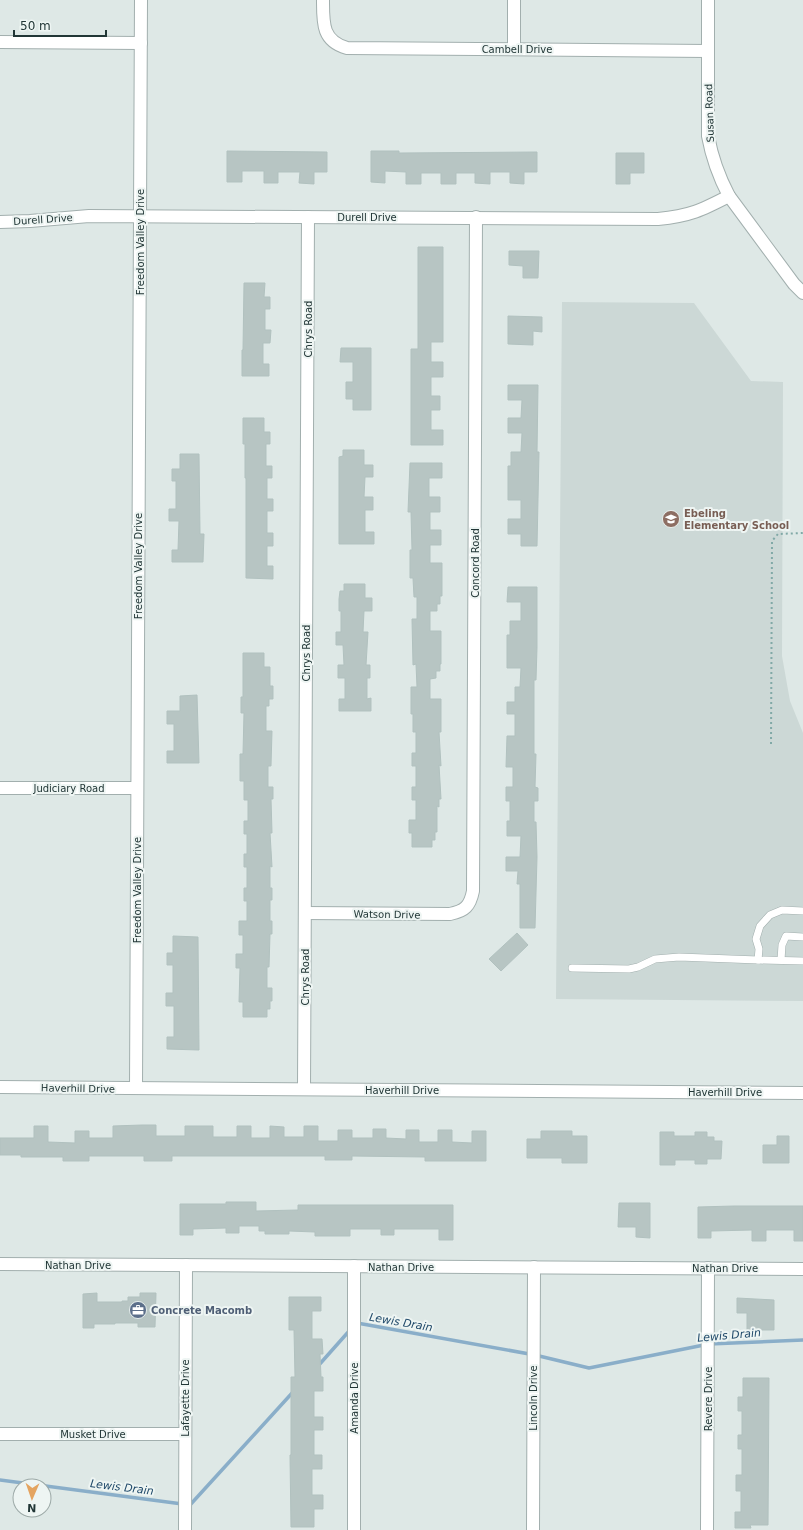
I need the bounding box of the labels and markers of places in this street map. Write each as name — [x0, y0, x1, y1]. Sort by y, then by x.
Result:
place label: Ebeling Elementary School — [684, 508, 789, 531]
school or university icon: Ebeling Elementary School — [661, 509, 681, 529]
office icon: Concrete Macomb — [128, 1300, 148, 1320]
place label: Concrete Macomb — [151, 1305, 252, 1316]

